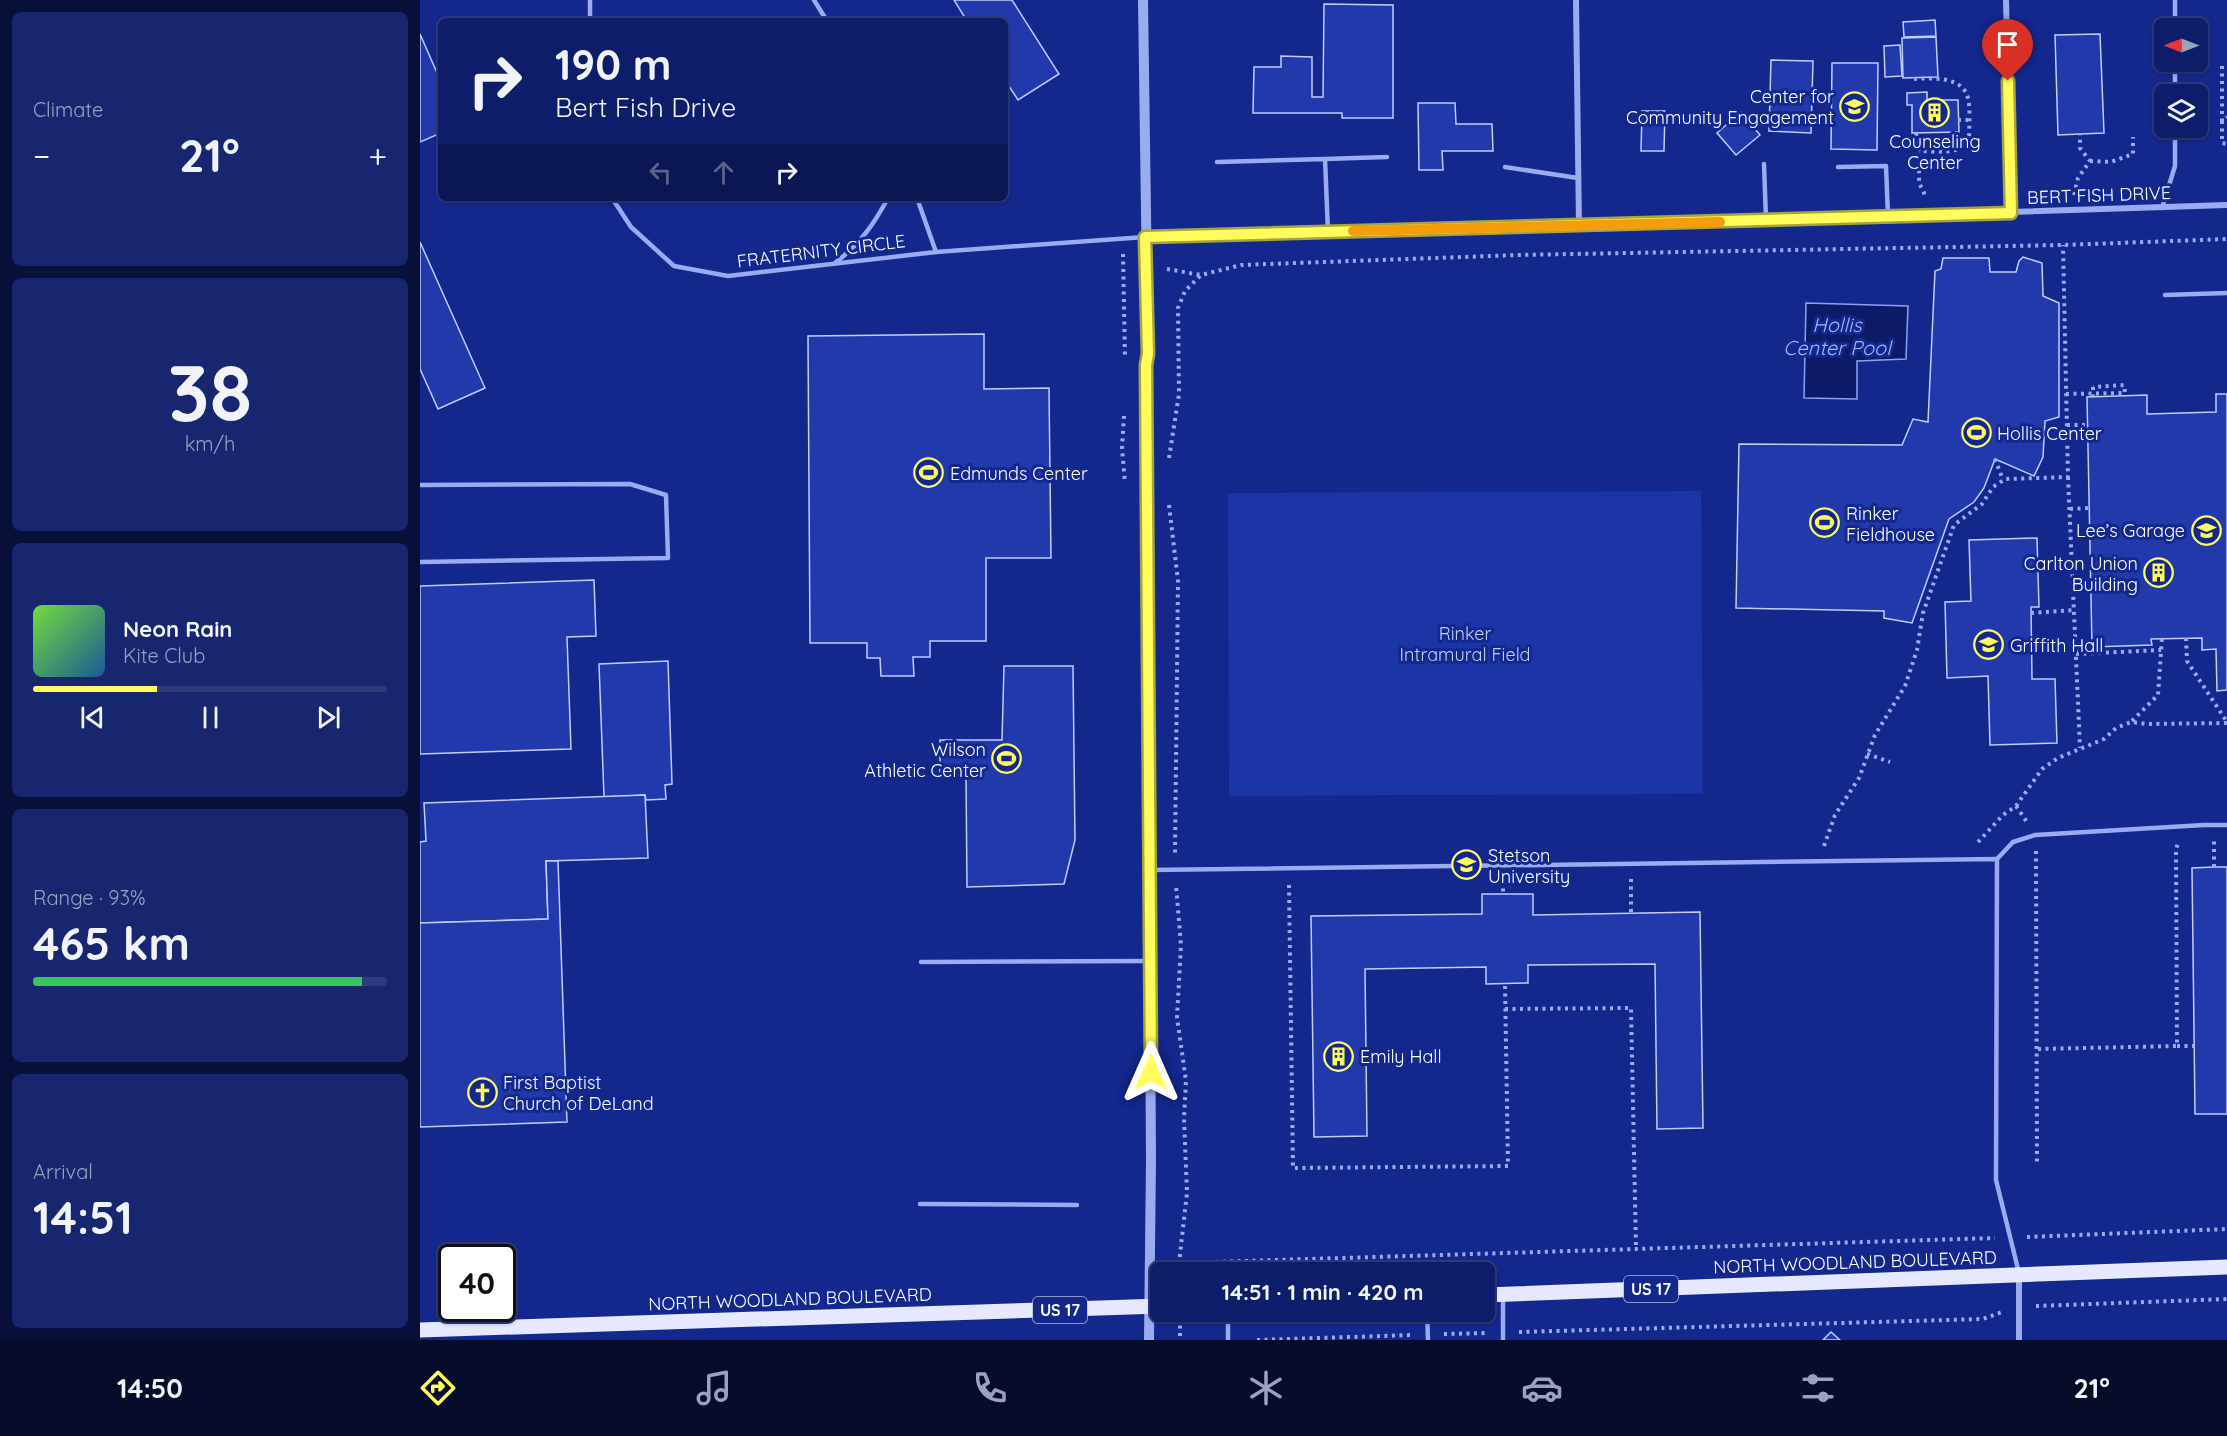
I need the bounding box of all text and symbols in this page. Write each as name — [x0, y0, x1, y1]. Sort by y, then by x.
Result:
north arrow — [2154, 18, 2208, 72]
map controls — [2154, 18, 2208, 138]
pin — [1982, 19, 2033, 81]
icon: arrive — [1991, 28, 2024, 61]
text: 190 m — [555, 38, 671, 91]
icon: right — [456, 42, 534, 120]
button: layers — [2154, 84, 2208, 138]
place label: Center for Community Engagement — [1626, 85, 1834, 129]
text: Bert Fish Drive — [555, 90, 736, 124]
school or university icon: Center for Community Engagement — [1839, 90, 1871, 122]
building icon: Counseling Center — [1919, 96, 1951, 128]
text: Climate — [33, 97, 103, 122]
text: 21° — [179, 127, 240, 183]
place label: Counseling Center — [1889, 130, 1981, 174]
text: − — [33, 135, 50, 176]
text: + — [368, 135, 387, 176]
icon: left — [644, 156, 677, 189]
icon: ahead — [707, 156, 740, 189]
icon: right — [770, 156, 803, 189]
street label: BERT FISH DRIVE — [2027, 181, 2171, 209]
street label: FRATERNITY CIRCLE — [735, 229, 907, 273]
water label: Hollis Center Pool — [1783, 312, 1893, 360]
text: 38 — [168, 343, 252, 441]
sports icon: Hollis Center — [1960, 417, 1992, 449]
place label: Hollis Center — [1997, 422, 2102, 445]
text: km/h — [185, 431, 235, 456]
sports icon: Edmunds Center — [913, 457, 945, 489]
place label: Edmunds Center — [950, 462, 1088, 485]
place label: Rinker Fieldhouse — [1846, 502, 1935, 546]
sports icon: Rinker Fieldhouse — [1809, 507, 1841, 539]
school or university icon: Lee’s Garage — [2190, 514, 2222, 546]
place label: Lee’s Garage — [2076, 519, 2185, 542]
place label: Carlton Union Building — [2024, 552, 2138, 596]
building icon: Carlton Union Building — [2143, 557, 2175, 589]
text: Neon Rain — [123, 615, 232, 643]
park label: Rinker Intramural Field — [1399, 622, 1531, 666]
school or university icon: Griffith Hall — [1973, 629, 2005, 661]
place label: Griffith Hall — [2010, 634, 2103, 657]
text: Kite Club — [123, 643, 205, 668]
icon: previous — [76, 701, 109, 734]
icon: pause — [194, 701, 227, 734]
icon: next — [312, 701, 345, 734]
place label: Wilson Athletic Center — [864, 738, 986, 782]
sports icon: Wilson Athletic Center — [991, 743, 1023, 775]
place label: Stetson University — [1488, 844, 1570, 888]
school or university icon: Stetson University — [1451, 849, 1483, 881]
text: Range · 93% — [33, 885, 146, 910]
text: 465 km — [33, 915, 190, 971]
position arrow — [1119, 1040, 1183, 1104]
building icon: Emily Hall — [1323, 1040, 1355, 1072]
place label: Emily Hall — [1360, 1045, 1442, 1068]
place label: First Baptist Church of DeLand — [503, 1071, 654, 1115]
church icon: First Baptist Church of DeLand — [466, 1076, 498, 1108]
text: Arrival — [33, 1159, 93, 1184]
text: 14:51 — [33, 1189, 133, 1245]
speed limit sign: 40 — [438, 1244, 516, 1322]
street label: NORTH WOODLAND BOULEVARD — [1713, 1246, 1997, 1278]
road number: US 17 — [1624, 1276, 1678, 1302]
text: 14:51 · 1 min · 420 m — [1222, 1278, 1423, 1306]
street label: NORTH WOODLAND BOULEVARD — [648, 1283, 932, 1315]
road number: US 17 — [1033, 1297, 1087, 1323]
icon: directions — [417, 1367, 459, 1409]
icon: music — [693, 1367, 735, 1409]
icon: phone — [969, 1367, 1011, 1409]
icon: climate — [1245, 1367, 1287, 1409]
icon: car — [1521, 1367, 1563, 1409]
icon: filters — [1797, 1367, 1839, 1409]
text: 14:50 — [117, 1371, 183, 1405]
text: 21° — [2073, 1371, 2110, 1405]

